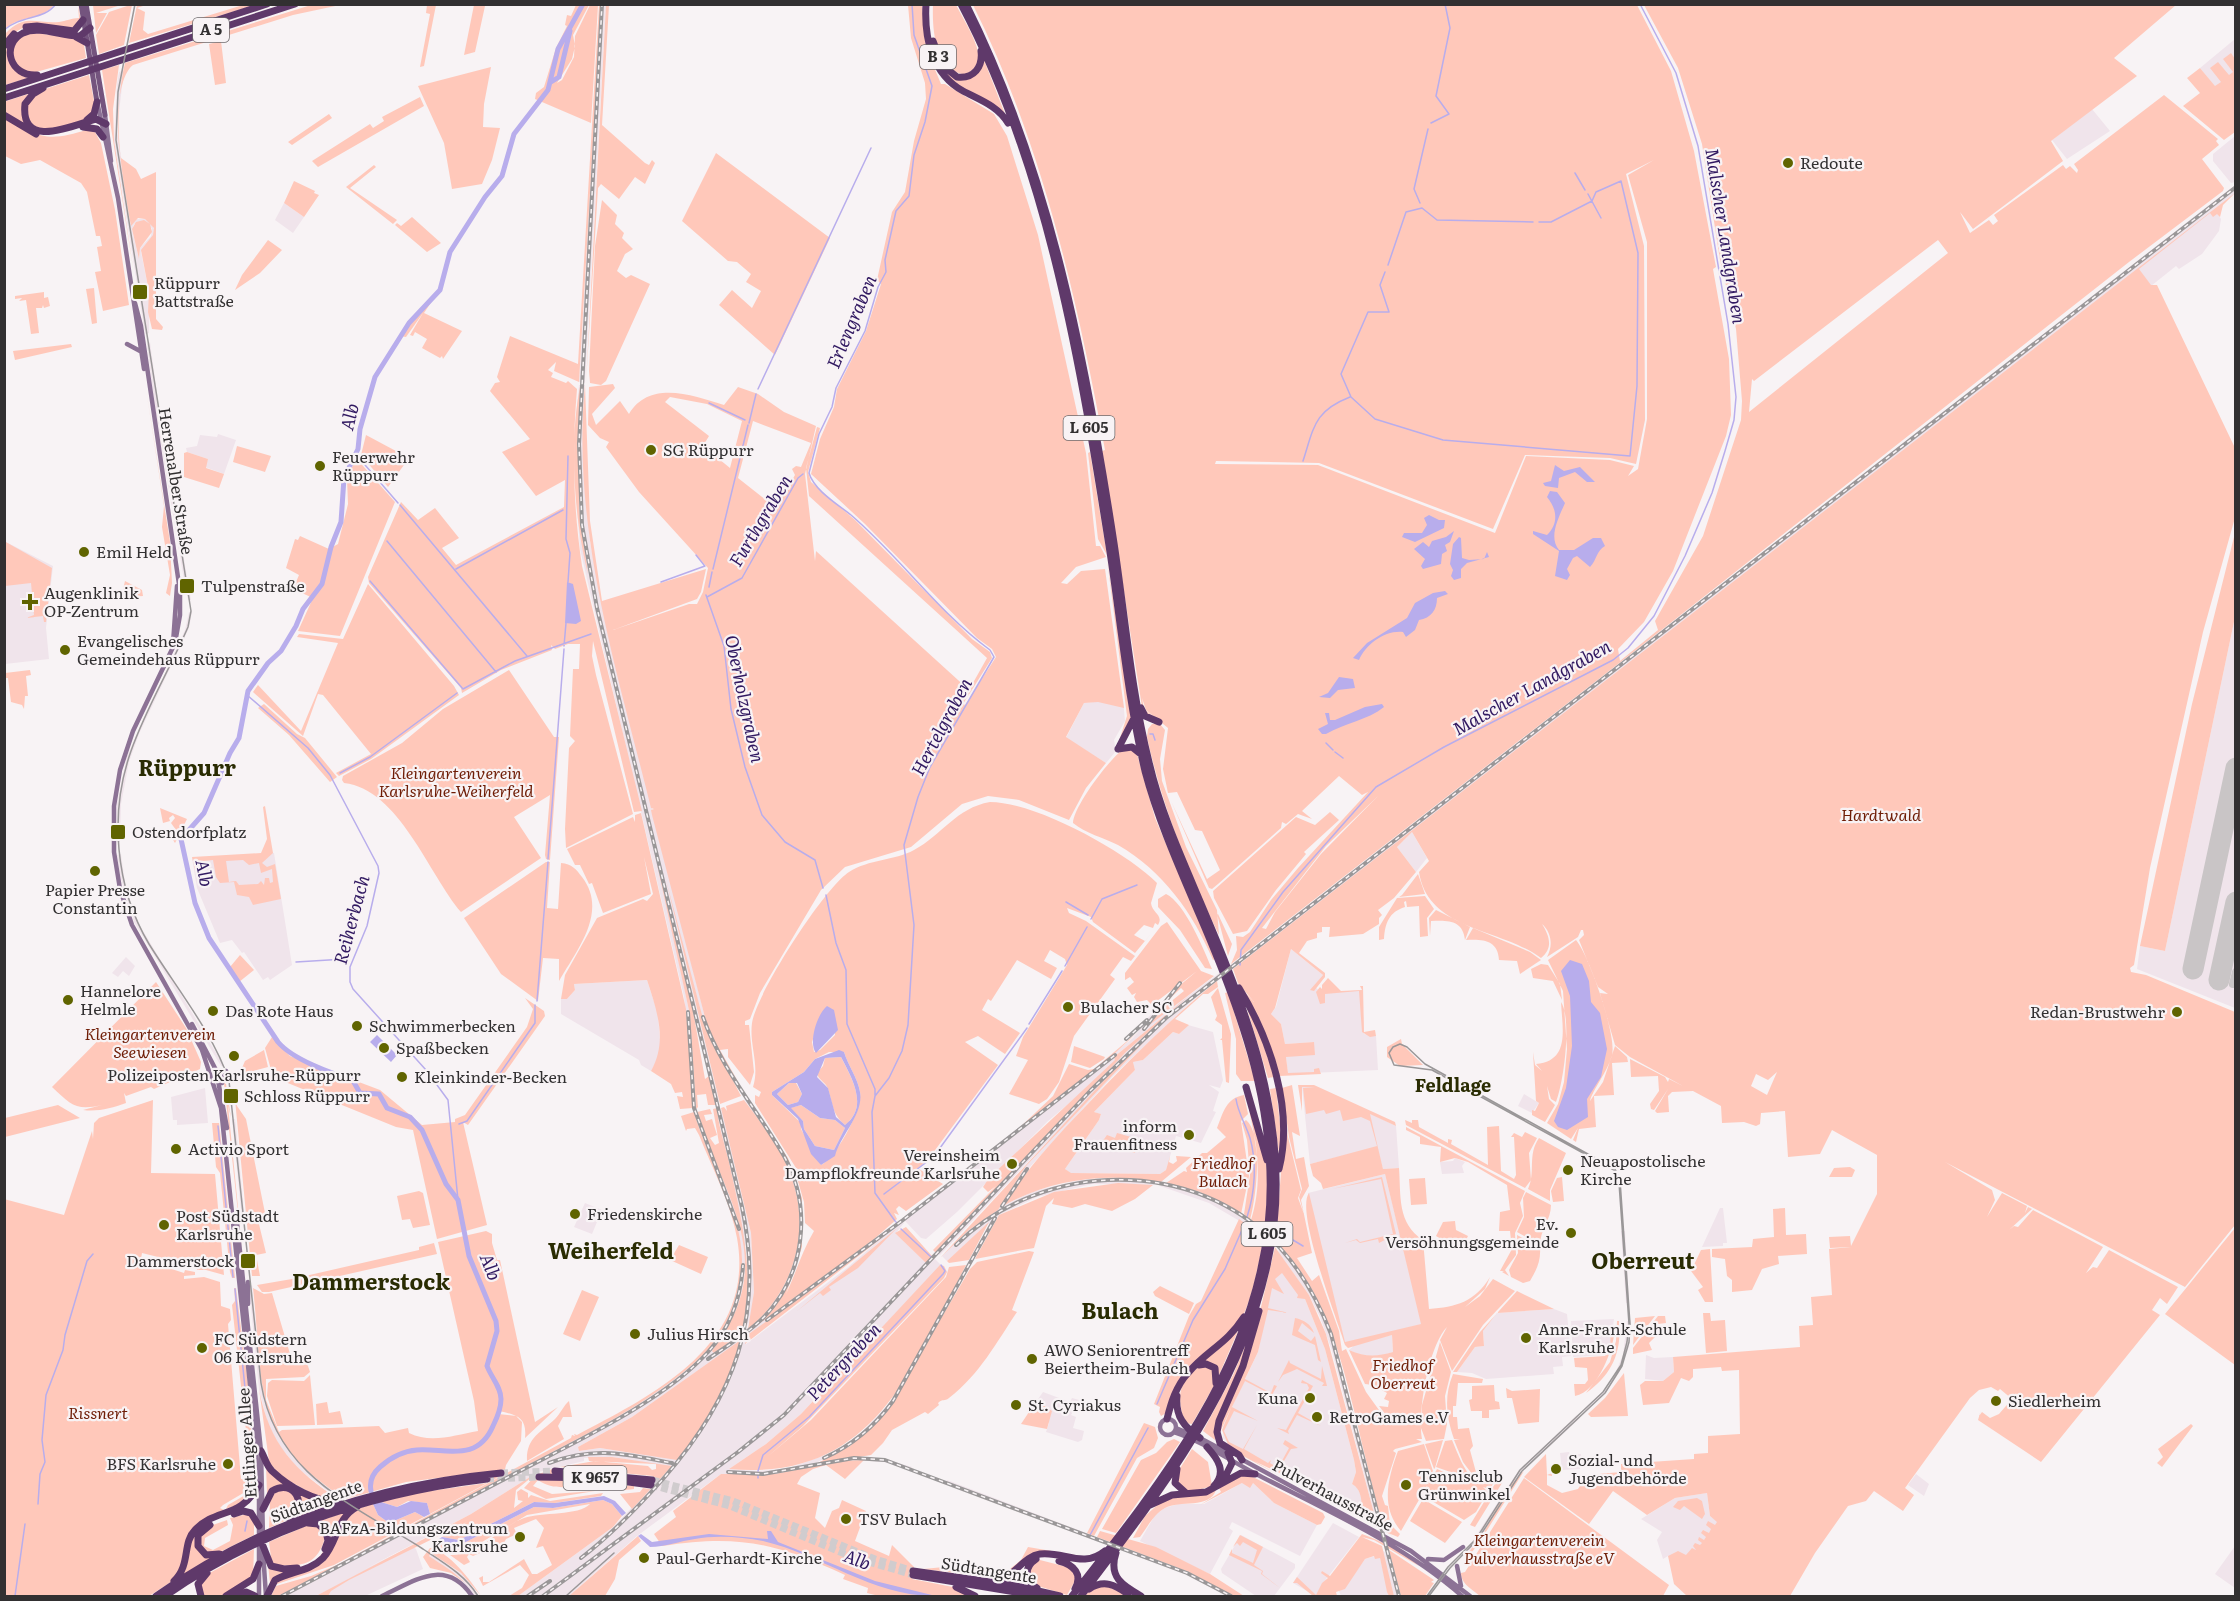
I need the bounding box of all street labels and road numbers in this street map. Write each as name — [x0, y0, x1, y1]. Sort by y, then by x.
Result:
road number: A 5 — [193, 18, 229, 42]
road number: B 3 — [920, 45, 956, 69]
street label: Herrenalber Straße — [154, 406, 200, 556]
road number: L 605 — [1064, 416, 1114, 440]
road number: L 605 — [1242, 1222, 1292, 1246]
street label: Ettlinger Allee — [230, 1387, 262, 1499]
street label: Pulverhausstraße — [1269, 1452, 1398, 1536]
road number: K 9657 — [564, 1466, 626, 1490]
street label: Südtangente — [266, 1472, 365, 1528]
street label: Südtangente — [940, 1550, 1038, 1588]

